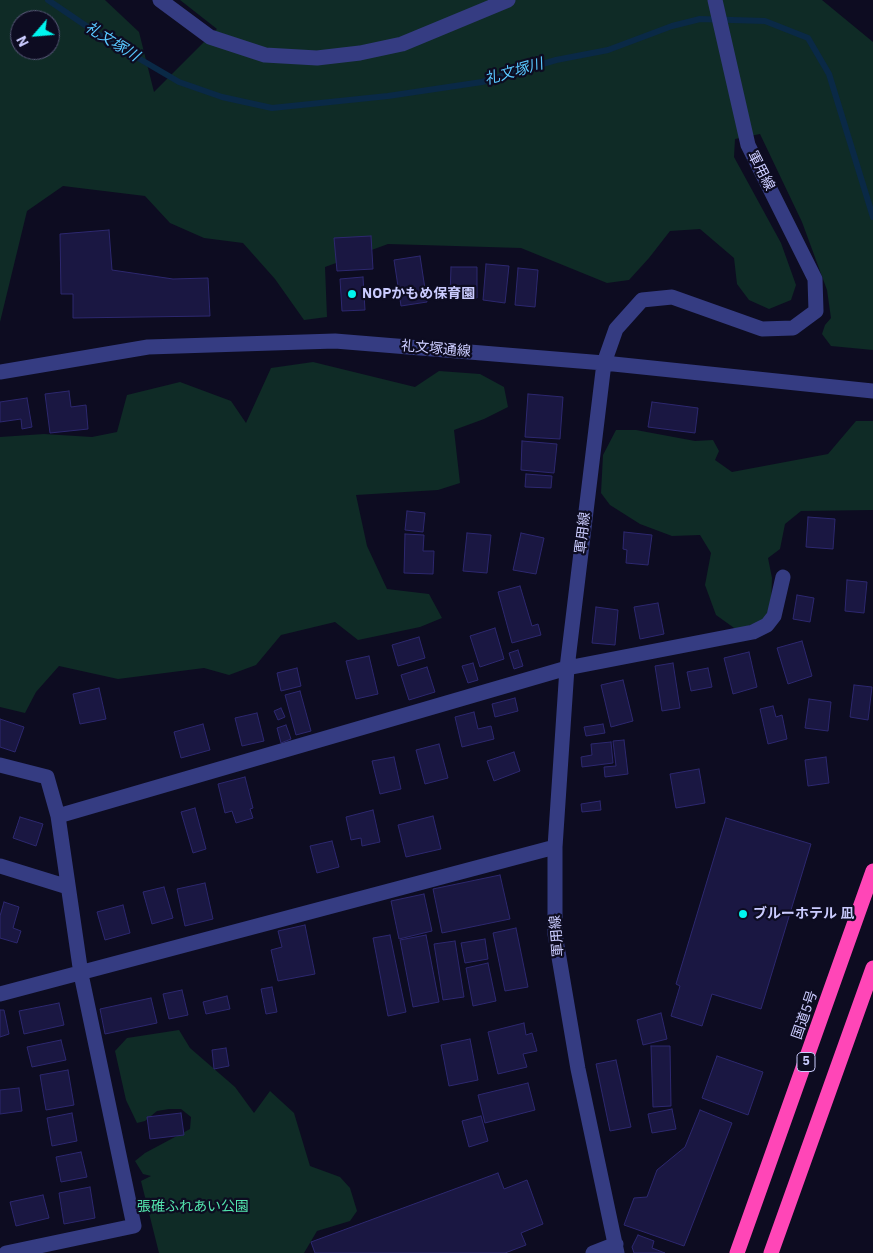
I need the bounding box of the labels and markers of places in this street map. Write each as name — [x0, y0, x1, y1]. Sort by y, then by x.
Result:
place label: NOPかもめ保育園 — [362, 286, 475, 302]
marker: NOPかもめ保育園 — [346, 288, 358, 300]
place label: ブルーホテル 凪 — [753, 906, 854, 922]
marker: ブルーホテル 凪 — [737, 908, 749, 920]

